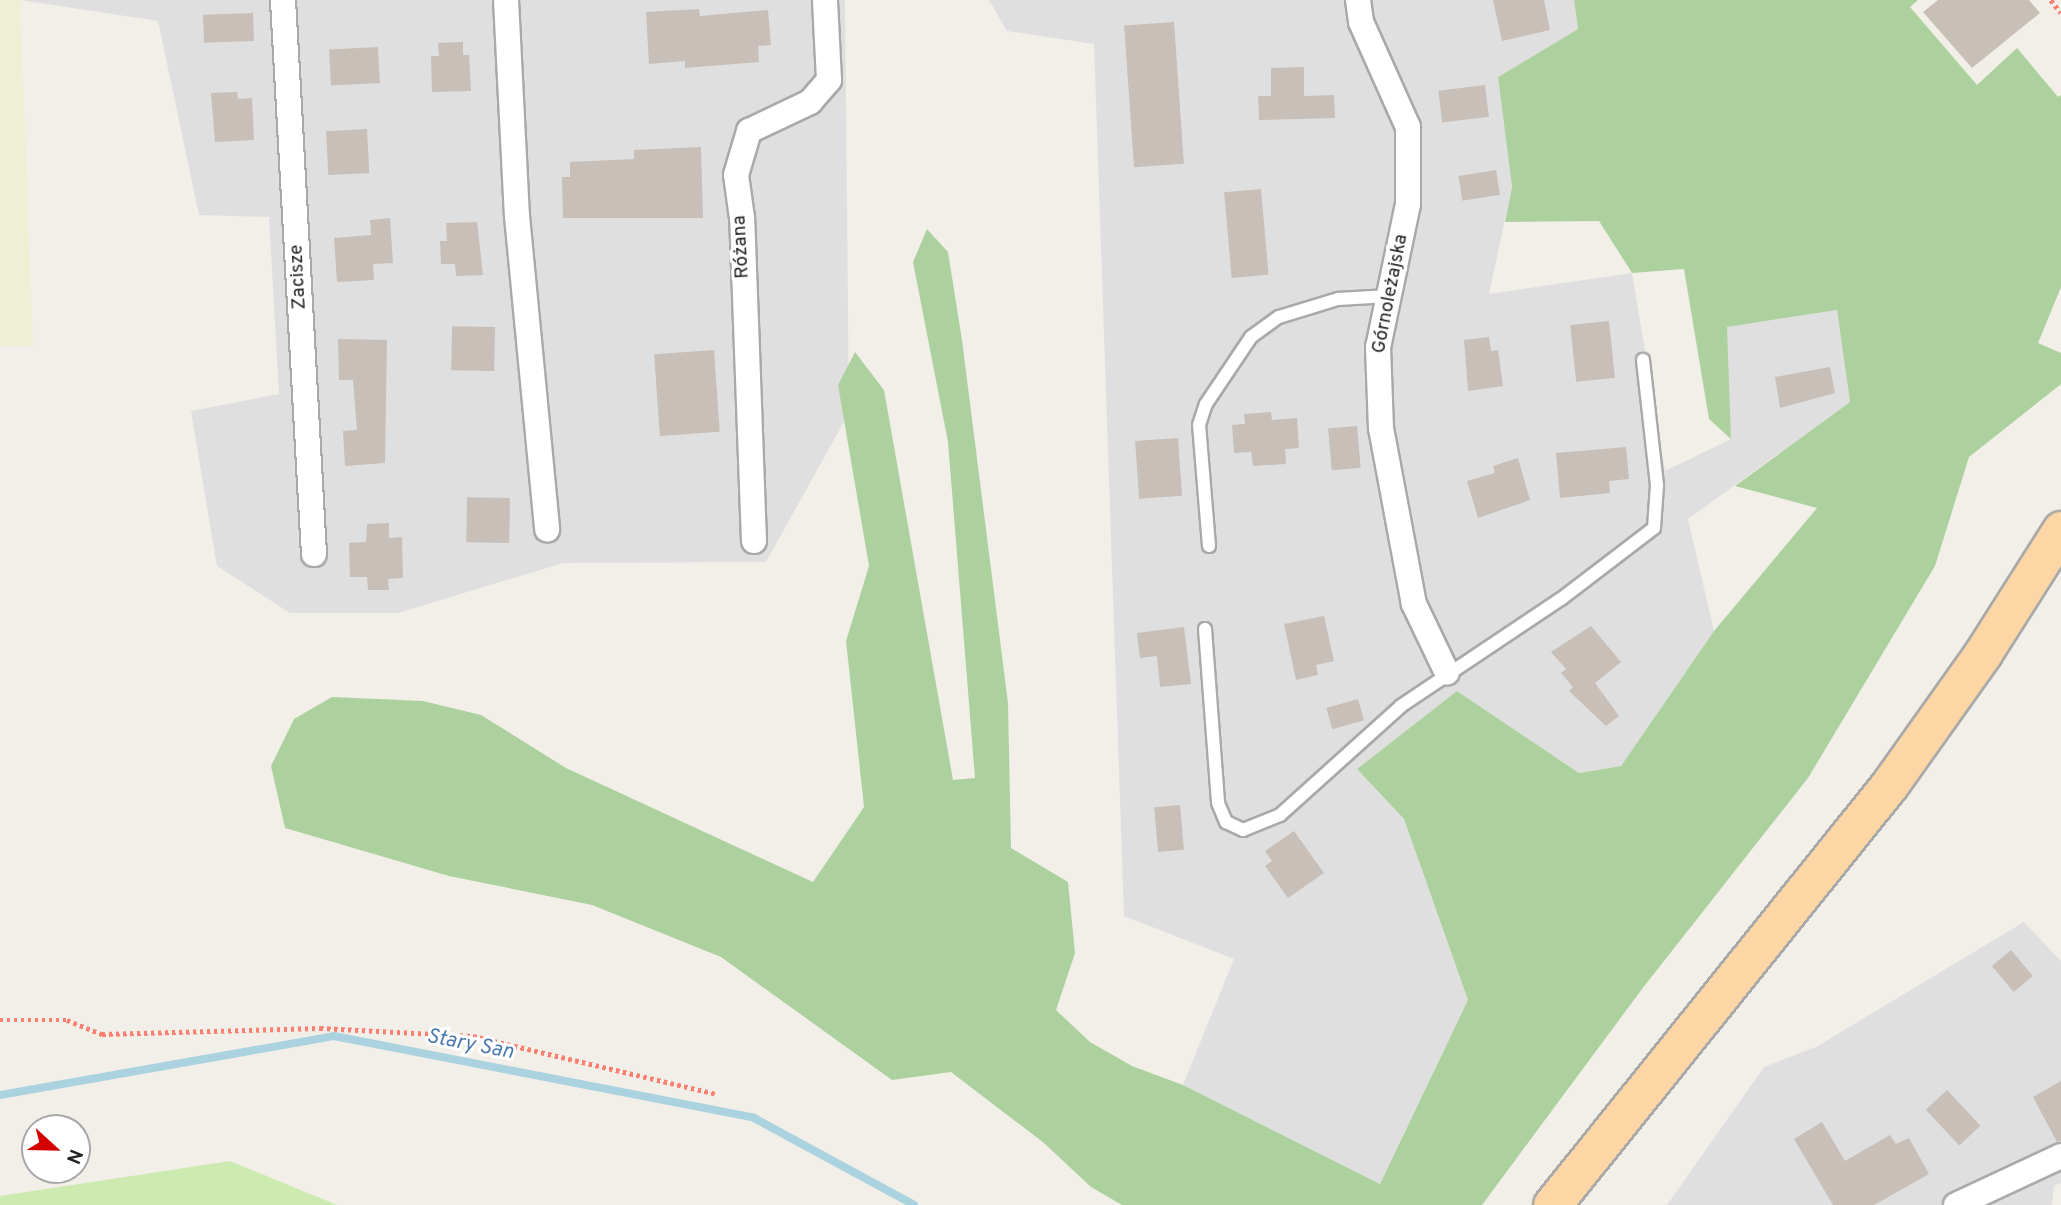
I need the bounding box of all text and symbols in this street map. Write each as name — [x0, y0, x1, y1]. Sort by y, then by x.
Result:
street label: Różana — [729, 215, 755, 279]
street label: Górnoleżajska — [1368, 232, 1414, 356]
street label: Zacisze — [286, 244, 312, 310]
water label: Stary San — [424, 1024, 516, 1066]
north arrow — [21, 1114, 91, 1184]
text: N — [60, 1145, 87, 1167]

